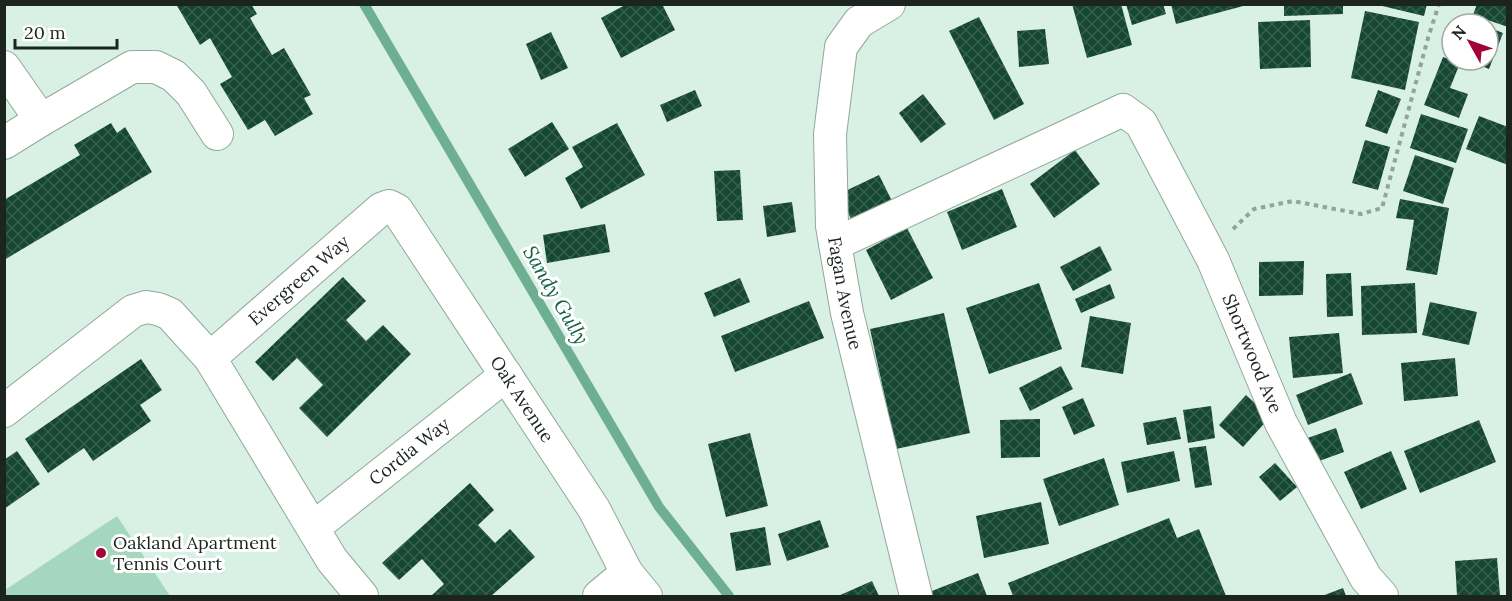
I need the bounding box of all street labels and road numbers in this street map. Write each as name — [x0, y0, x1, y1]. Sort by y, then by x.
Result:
street label: Evergreen Way — [244, 230, 354, 330]
street label: Fagan Avenue — [823, 235, 868, 352]
street label: Shortwood Ave — [1217, 290, 1288, 417]
street label: Oak Avenue — [485, 351, 559, 447]
street label: Cordia Way — [364, 412, 454, 490]

